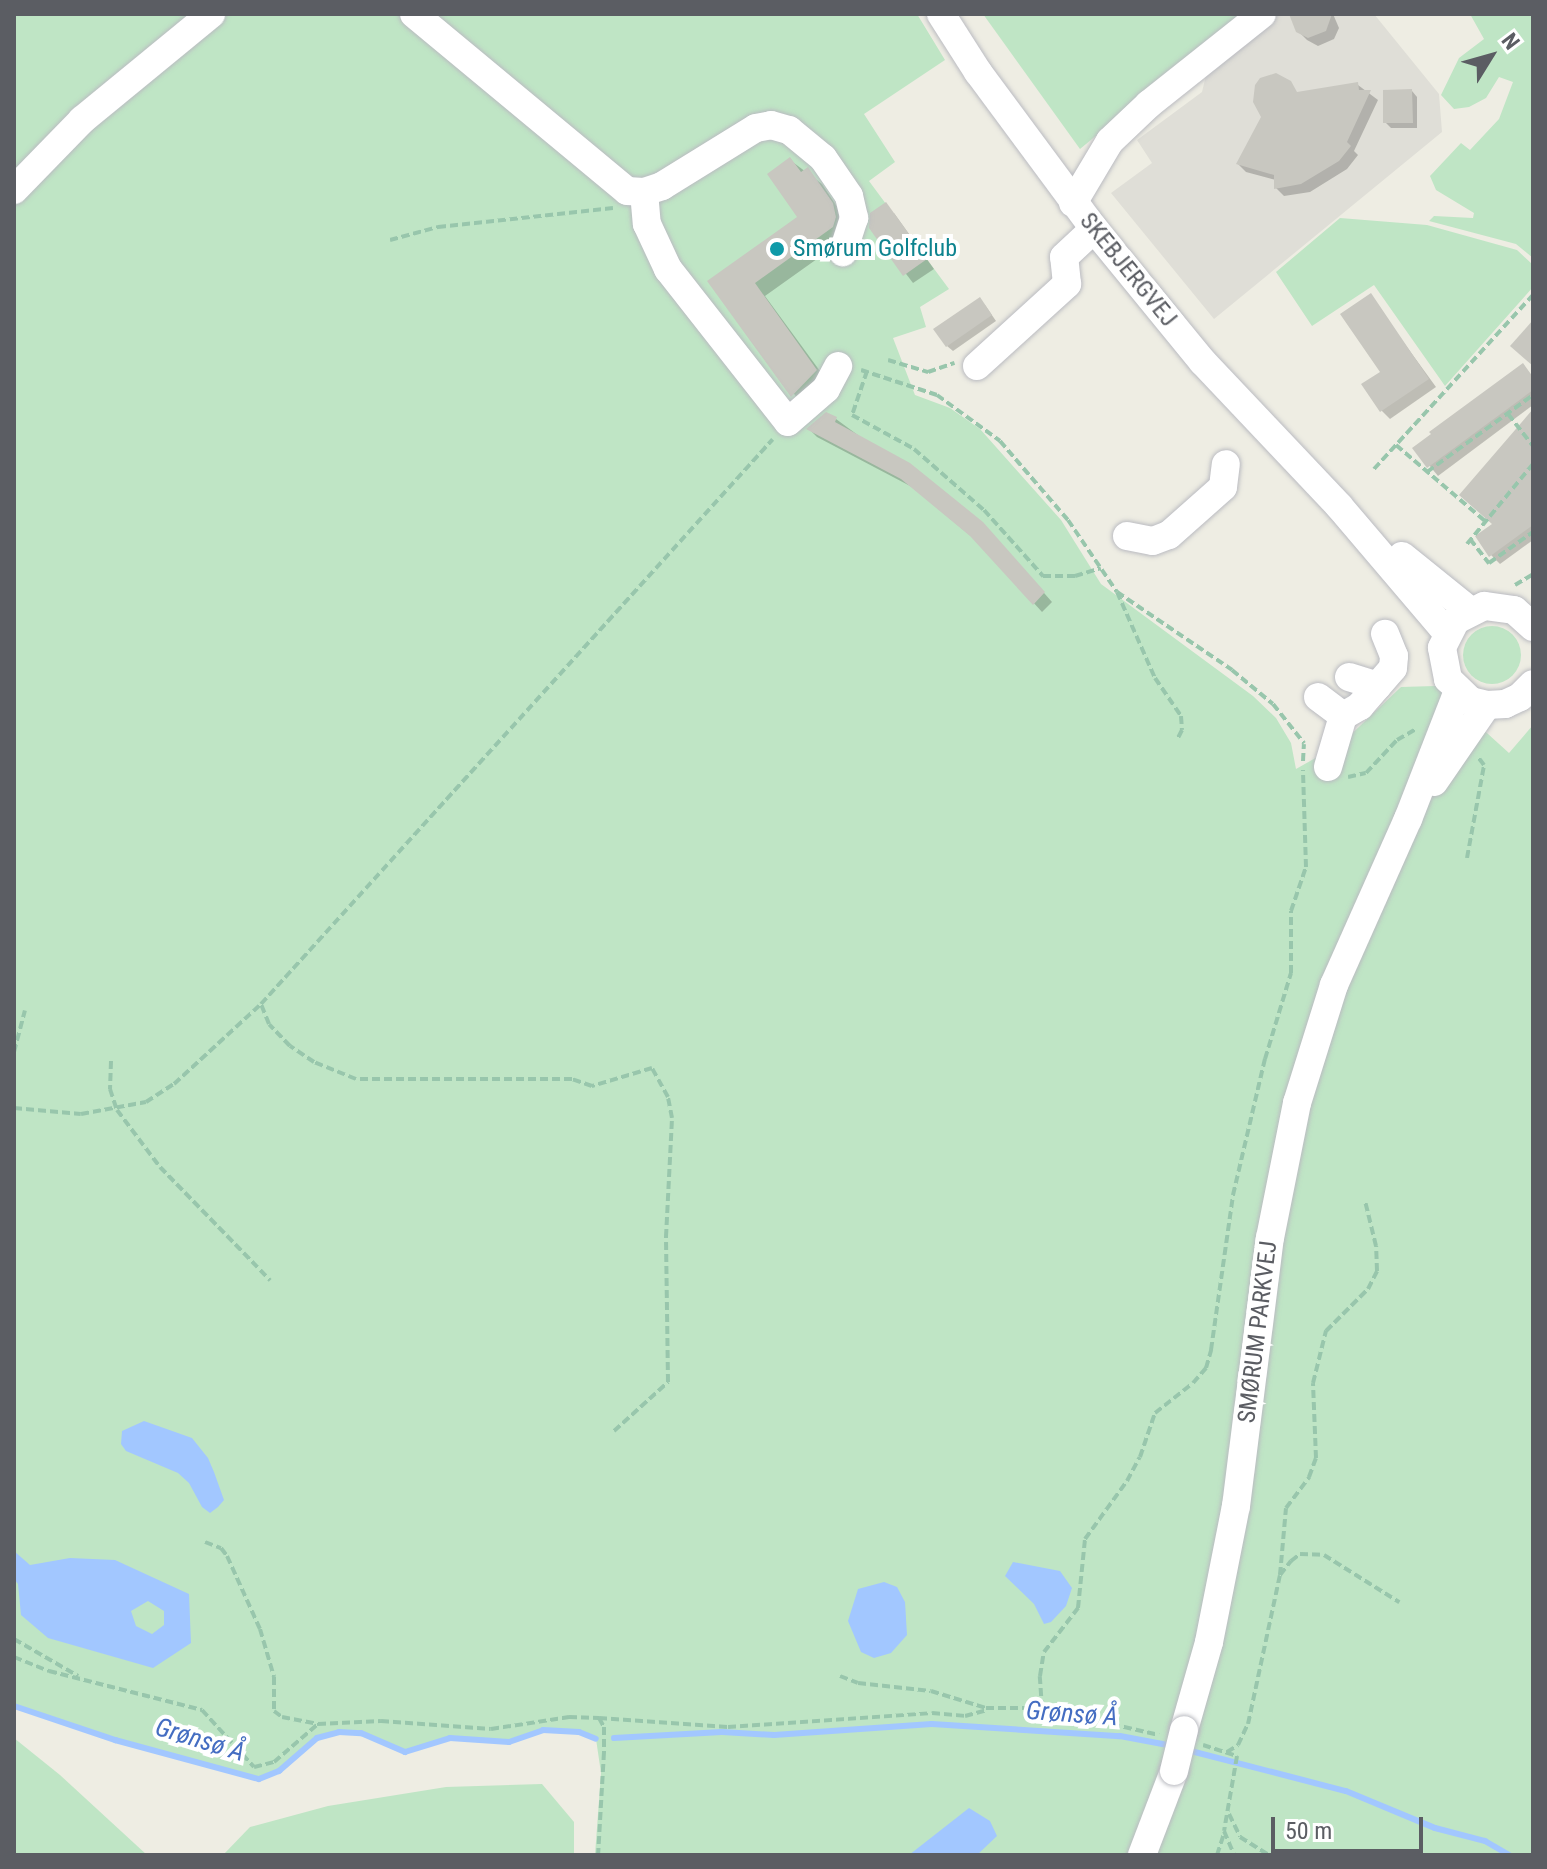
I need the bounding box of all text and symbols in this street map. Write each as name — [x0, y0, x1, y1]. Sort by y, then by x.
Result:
north arrow — [1451, 16, 1531, 96]
text: N — [1497, 28, 1525, 54]
street label: SKEBJERGVEJ — [1073, 207, 1183, 333]
place label: Smørum Golfclub — [793, 235, 957, 263]
marker: Smørum Golfclub — [768, 240, 786, 258]
street label: SMØRUM PARKVEJ — [1233, 1239, 1283, 1425]
water label: Grønsø Å — [1025, 1695, 1119, 1733]
water label: Grønsø Å — [151, 1712, 249, 1768]
scale bar — [1275, 1801, 1427, 1851]
text: 50 m — [1285, 1817, 1332, 1845]

